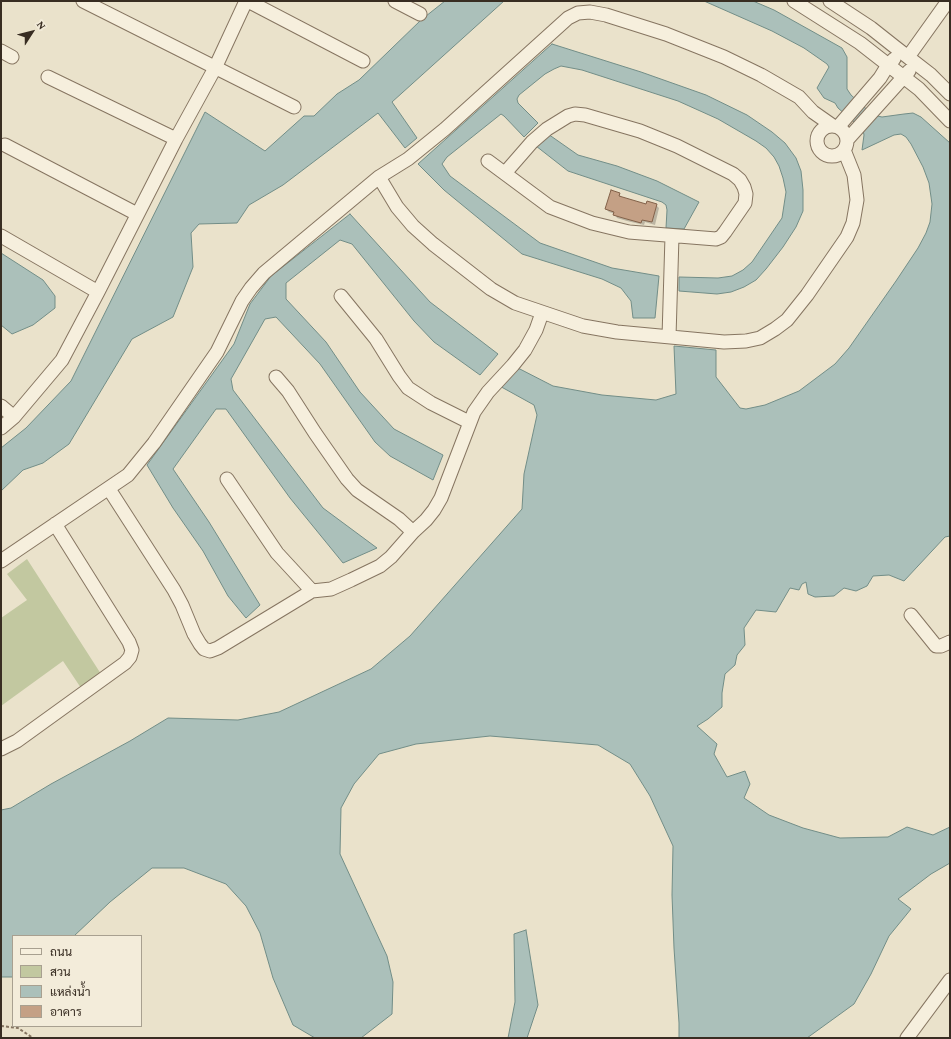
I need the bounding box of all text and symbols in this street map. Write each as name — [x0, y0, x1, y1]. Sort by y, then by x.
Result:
north arrow — [12, 12, 52, 52]
text: N — [35, 18, 49, 32]
legend — [12, 935, 142, 1027]
text: ถนน — [50, 945, 72, 959]
text: สวน — [50, 965, 71, 979]
text: แหล่งน้ำ — [50, 985, 90, 999]
text: อาคาร — [50, 1005, 82, 1019]

